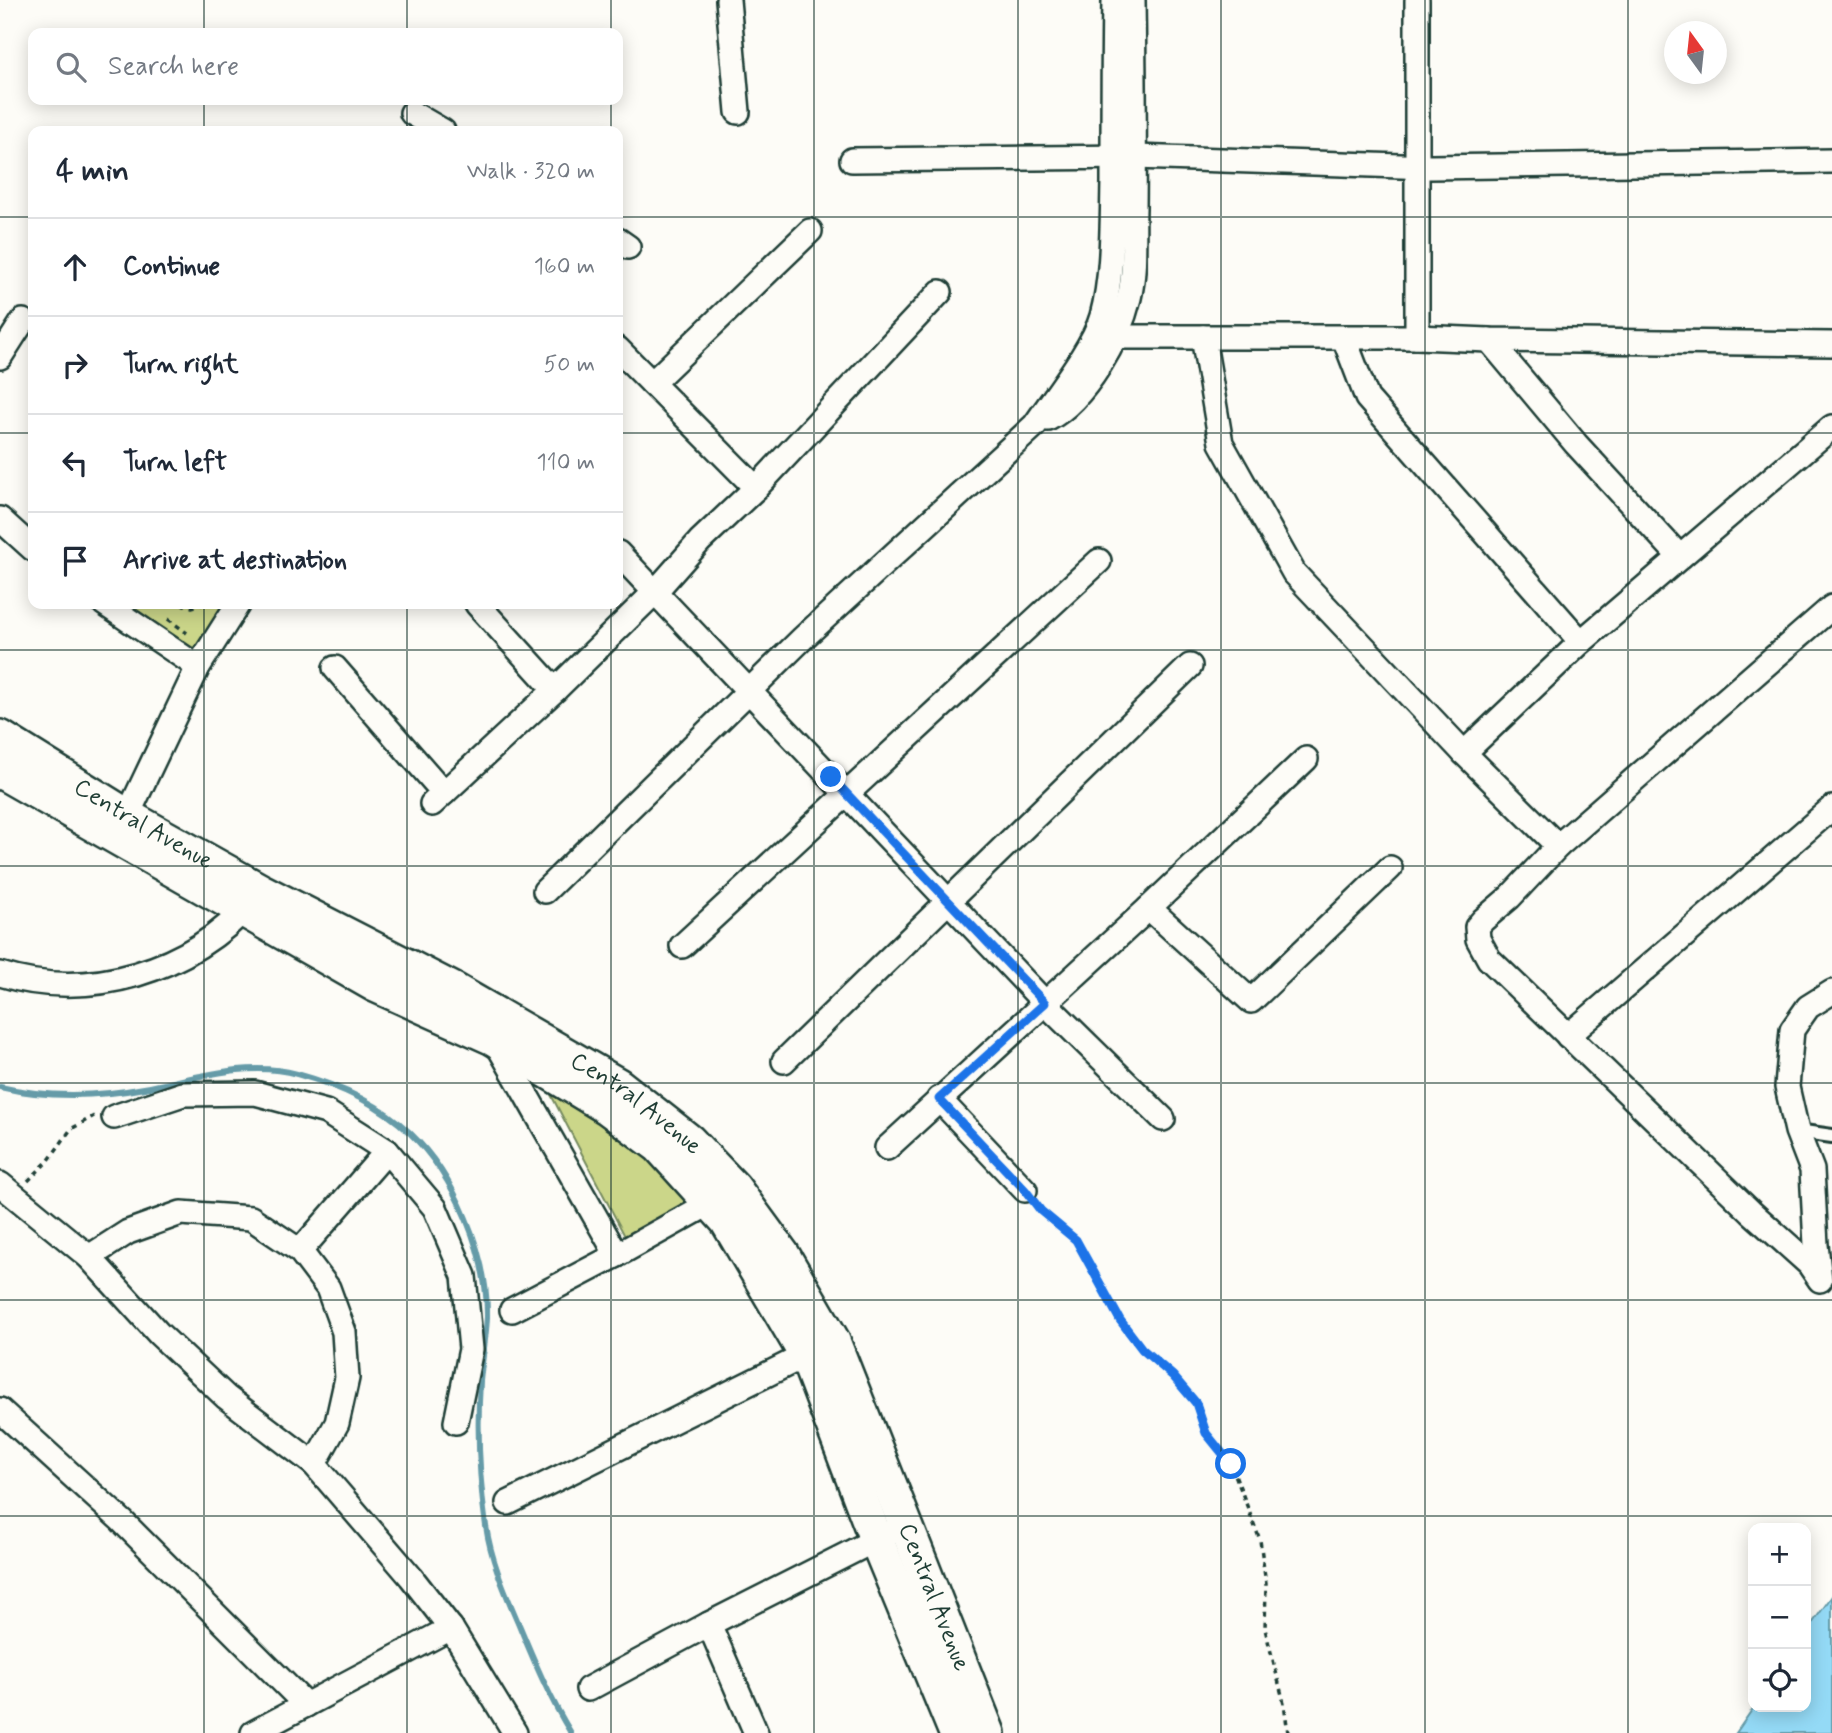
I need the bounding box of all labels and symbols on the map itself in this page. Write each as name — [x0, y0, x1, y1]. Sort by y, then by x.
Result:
north arrow — [1664, 21, 1727, 84]
route end — [815, 761, 846, 792]
street label: Central Avenue — [68, 771, 219, 877]
street label: Central Avenue — [565, 1045, 709, 1161]
route start — [1215, 1448, 1246, 1479]
street label: Central Avenue — [891, 1519, 977, 1676]

